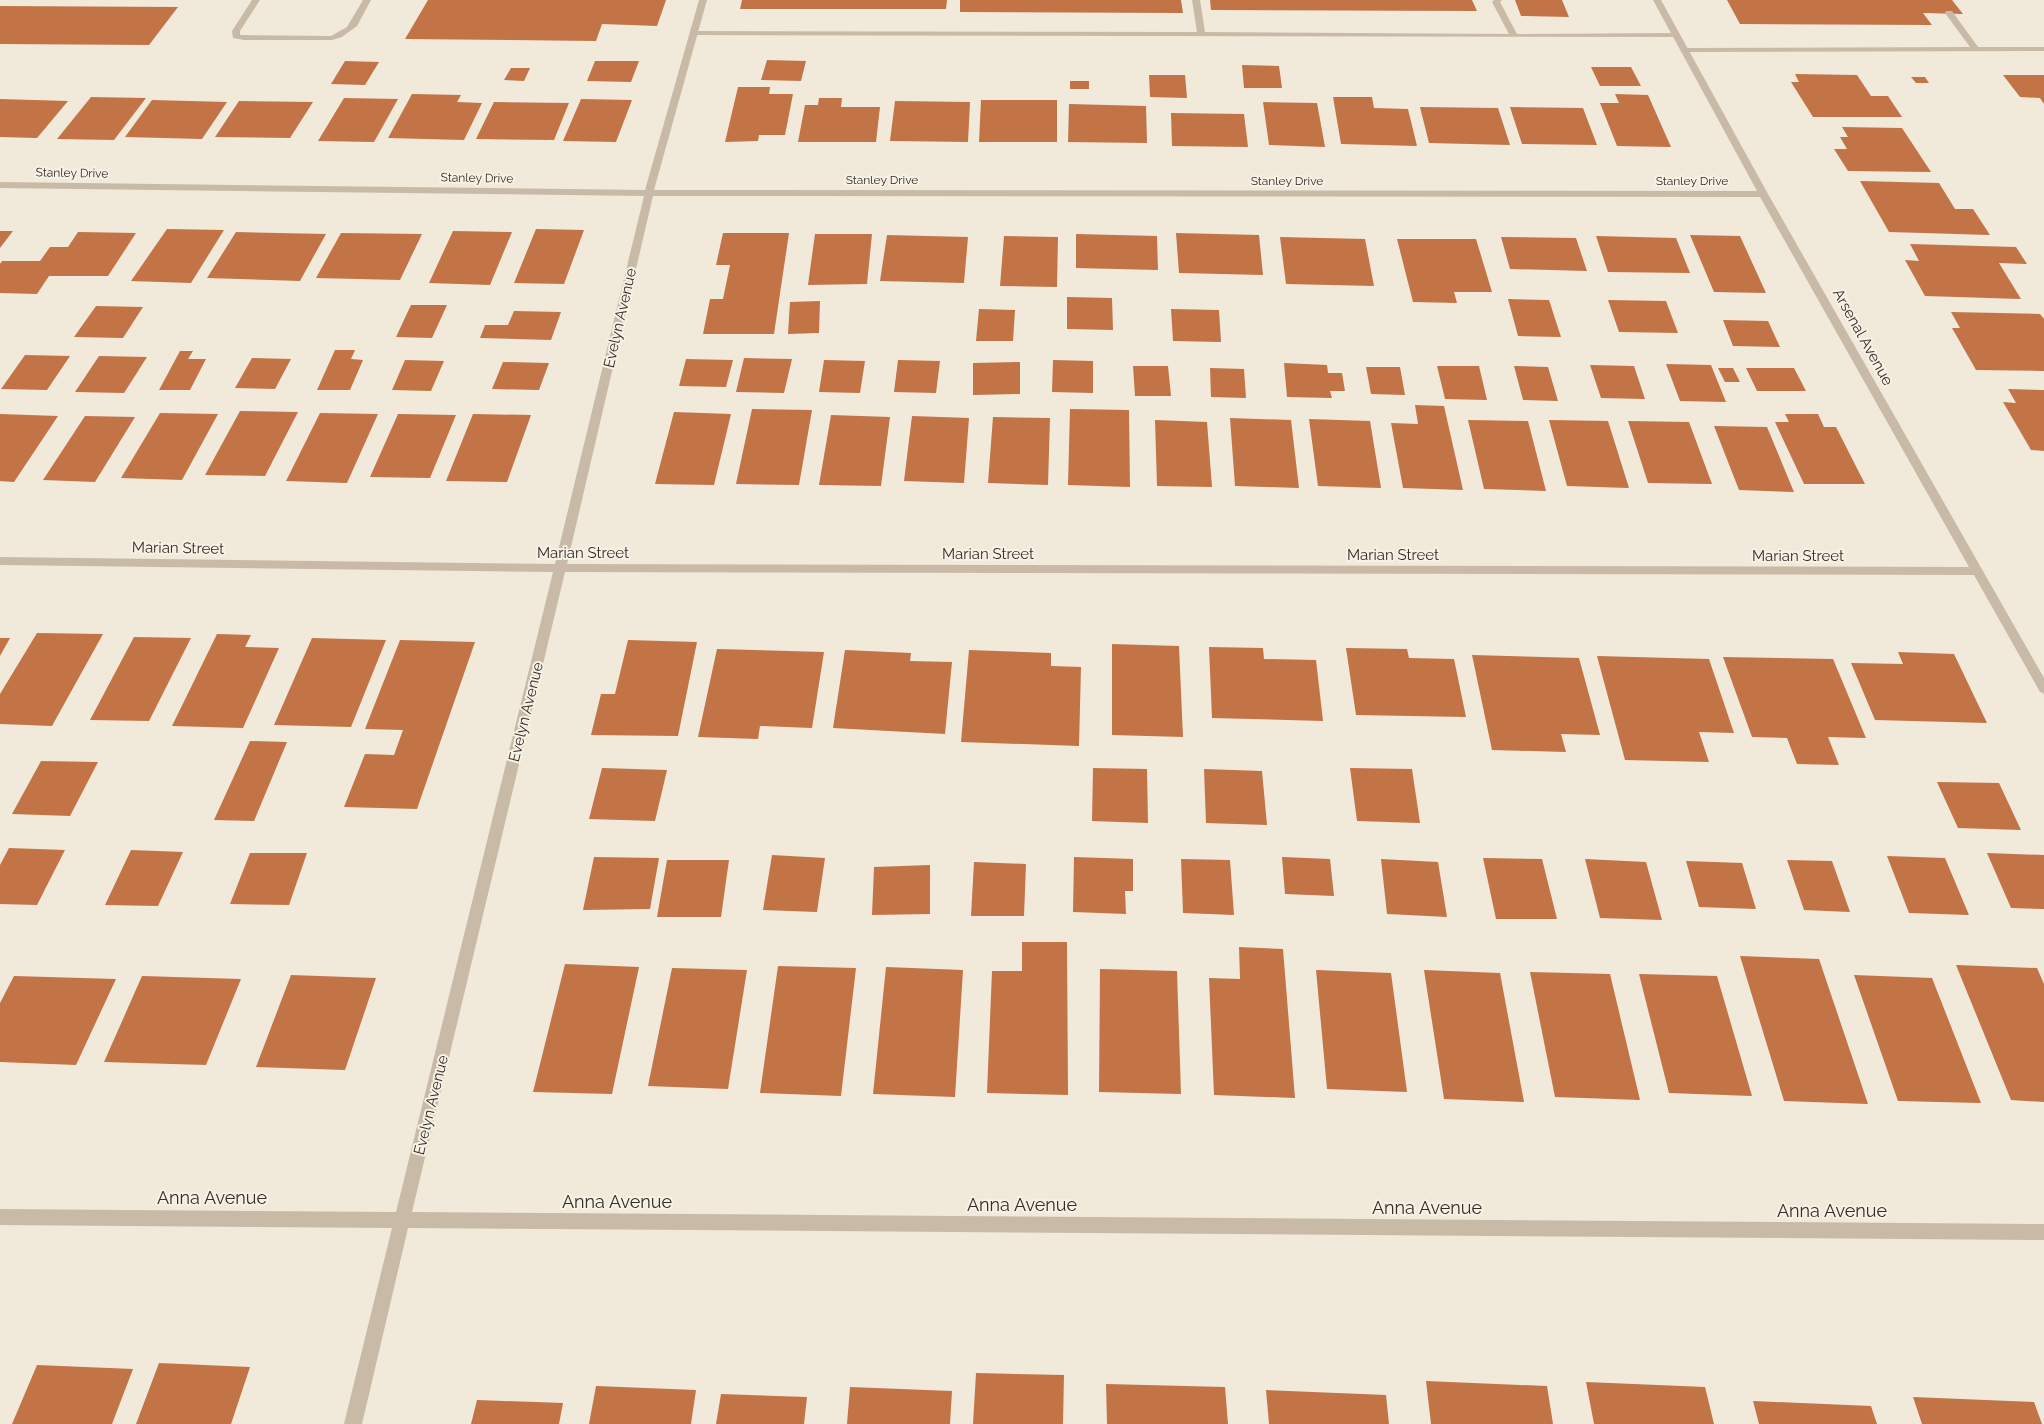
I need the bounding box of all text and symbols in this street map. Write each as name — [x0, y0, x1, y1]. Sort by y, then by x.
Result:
street label: Stanley Drive — [36, 165, 108, 181]
street label: Stanley Drive — [441, 170, 513, 186]
street label: Stanley Drive — [846, 173, 918, 187]
street label: Stanley Drive — [1251, 174, 1323, 188]
street label: Stanley Drive — [1656, 174, 1728, 188]
street label: Evelyn Avenue — [600, 266, 640, 370]
street label: Arsenal Avenue — [1829, 285, 1897, 389]
street label: Marian Street — [132, 538, 224, 558]
street label: Marian Street — [537, 544, 629, 562]
street label: Marian Street — [942, 545, 1034, 563]
street label: Marian Street — [1347, 546, 1439, 564]
street label: Marian Street — [1752, 547, 1844, 565]
street label: Evelyn Avenue — [505, 660, 547, 764]
street label: Evelyn Avenue — [410, 1053, 452, 1157]
street label: Anna Avenue — [157, 1187, 268, 1208]
street label: Anna Avenue — [562, 1191, 673, 1212]
street label: Anna Avenue — [967, 1194, 1078, 1215]
street label: Anna Avenue — [1372, 1197, 1483, 1218]
street label: Anna Avenue — [1777, 1200, 1888, 1221]

